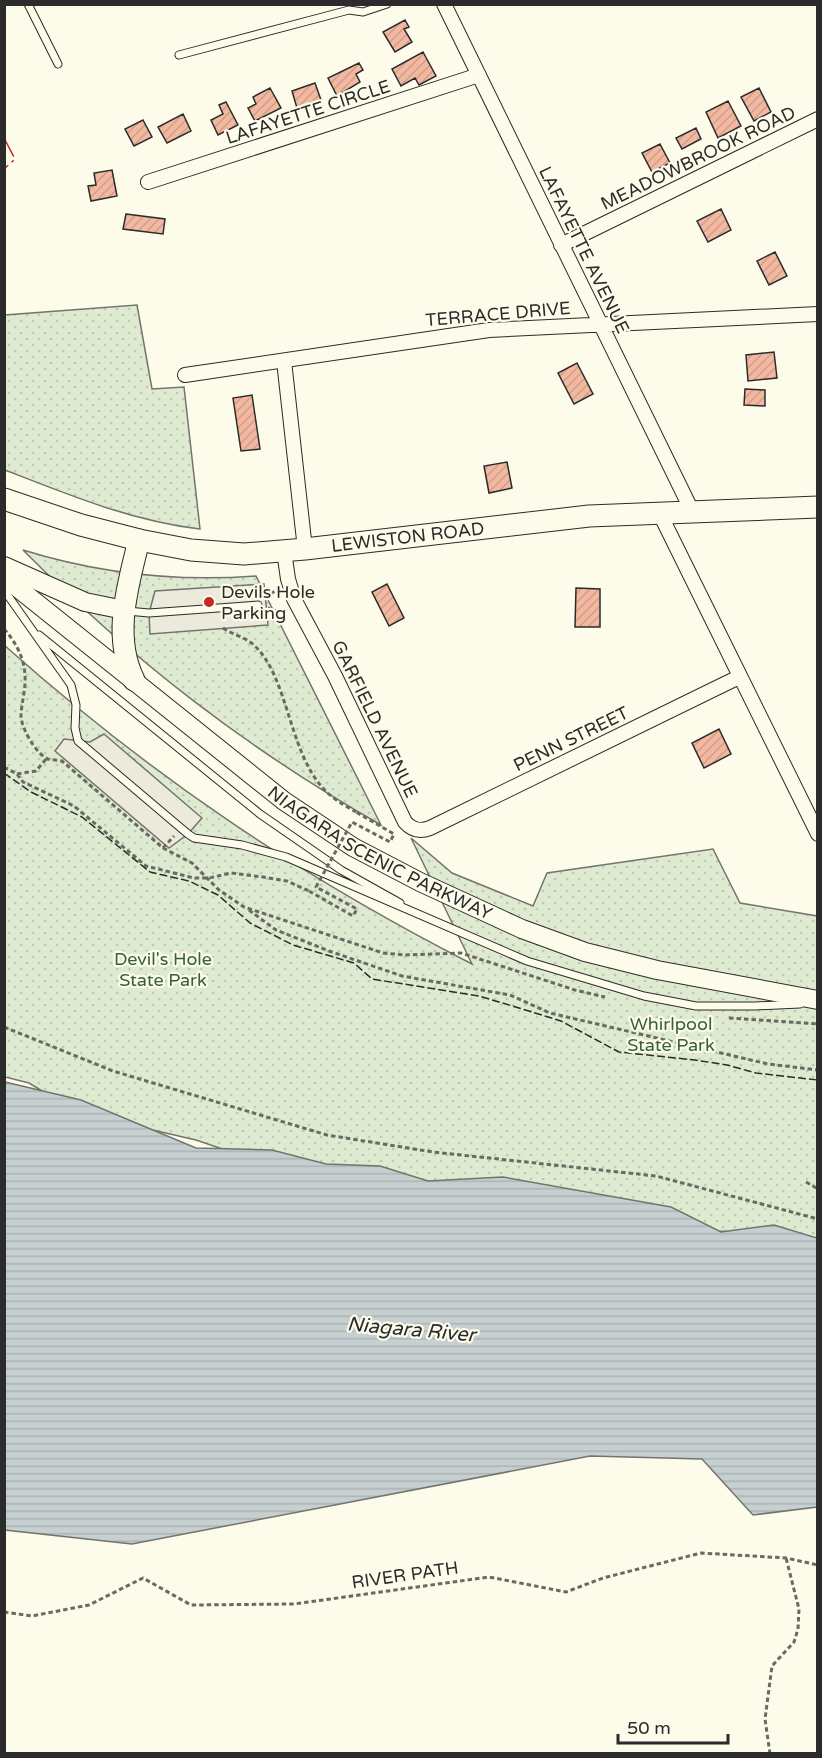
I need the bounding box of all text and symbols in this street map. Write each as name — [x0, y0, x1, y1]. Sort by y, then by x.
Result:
street label: LAFAYETTE CIRCLE — [223, 75, 393, 149]
street label: MEADOWBROOK ROAD — [597, 101, 799, 215]
street label: LAFAYETTE AVENUE — [534, 163, 634, 337]
street label: TERRACE DRIVE — [425, 297, 571, 331]
street label: LEWISTON ROAD — [330, 517, 486, 557]
place label: Devils Hole Parking — [221, 581, 315, 624]
marker: Devils Hole Parking — [202, 595, 216, 609]
street label: GARFIELD AVENUE — [327, 637, 423, 801]
street label: PENN STREET — [510, 702, 632, 776]
street label: NIAGARA SCENIC PARKWAY — [263, 781, 496, 925]
park label: Devil's Hole State Park — [114, 948, 212, 991]
park label: Whirlpool State Park — [627, 1013, 715, 1056]
water label: Niagara River — [346, 1312, 478, 1348]
street label: RIVER PATH — [350, 1557, 460, 1593]
scale bar — [618, 1707, 728, 1745]
text: 50 m — [627, 1717, 671, 1739]

